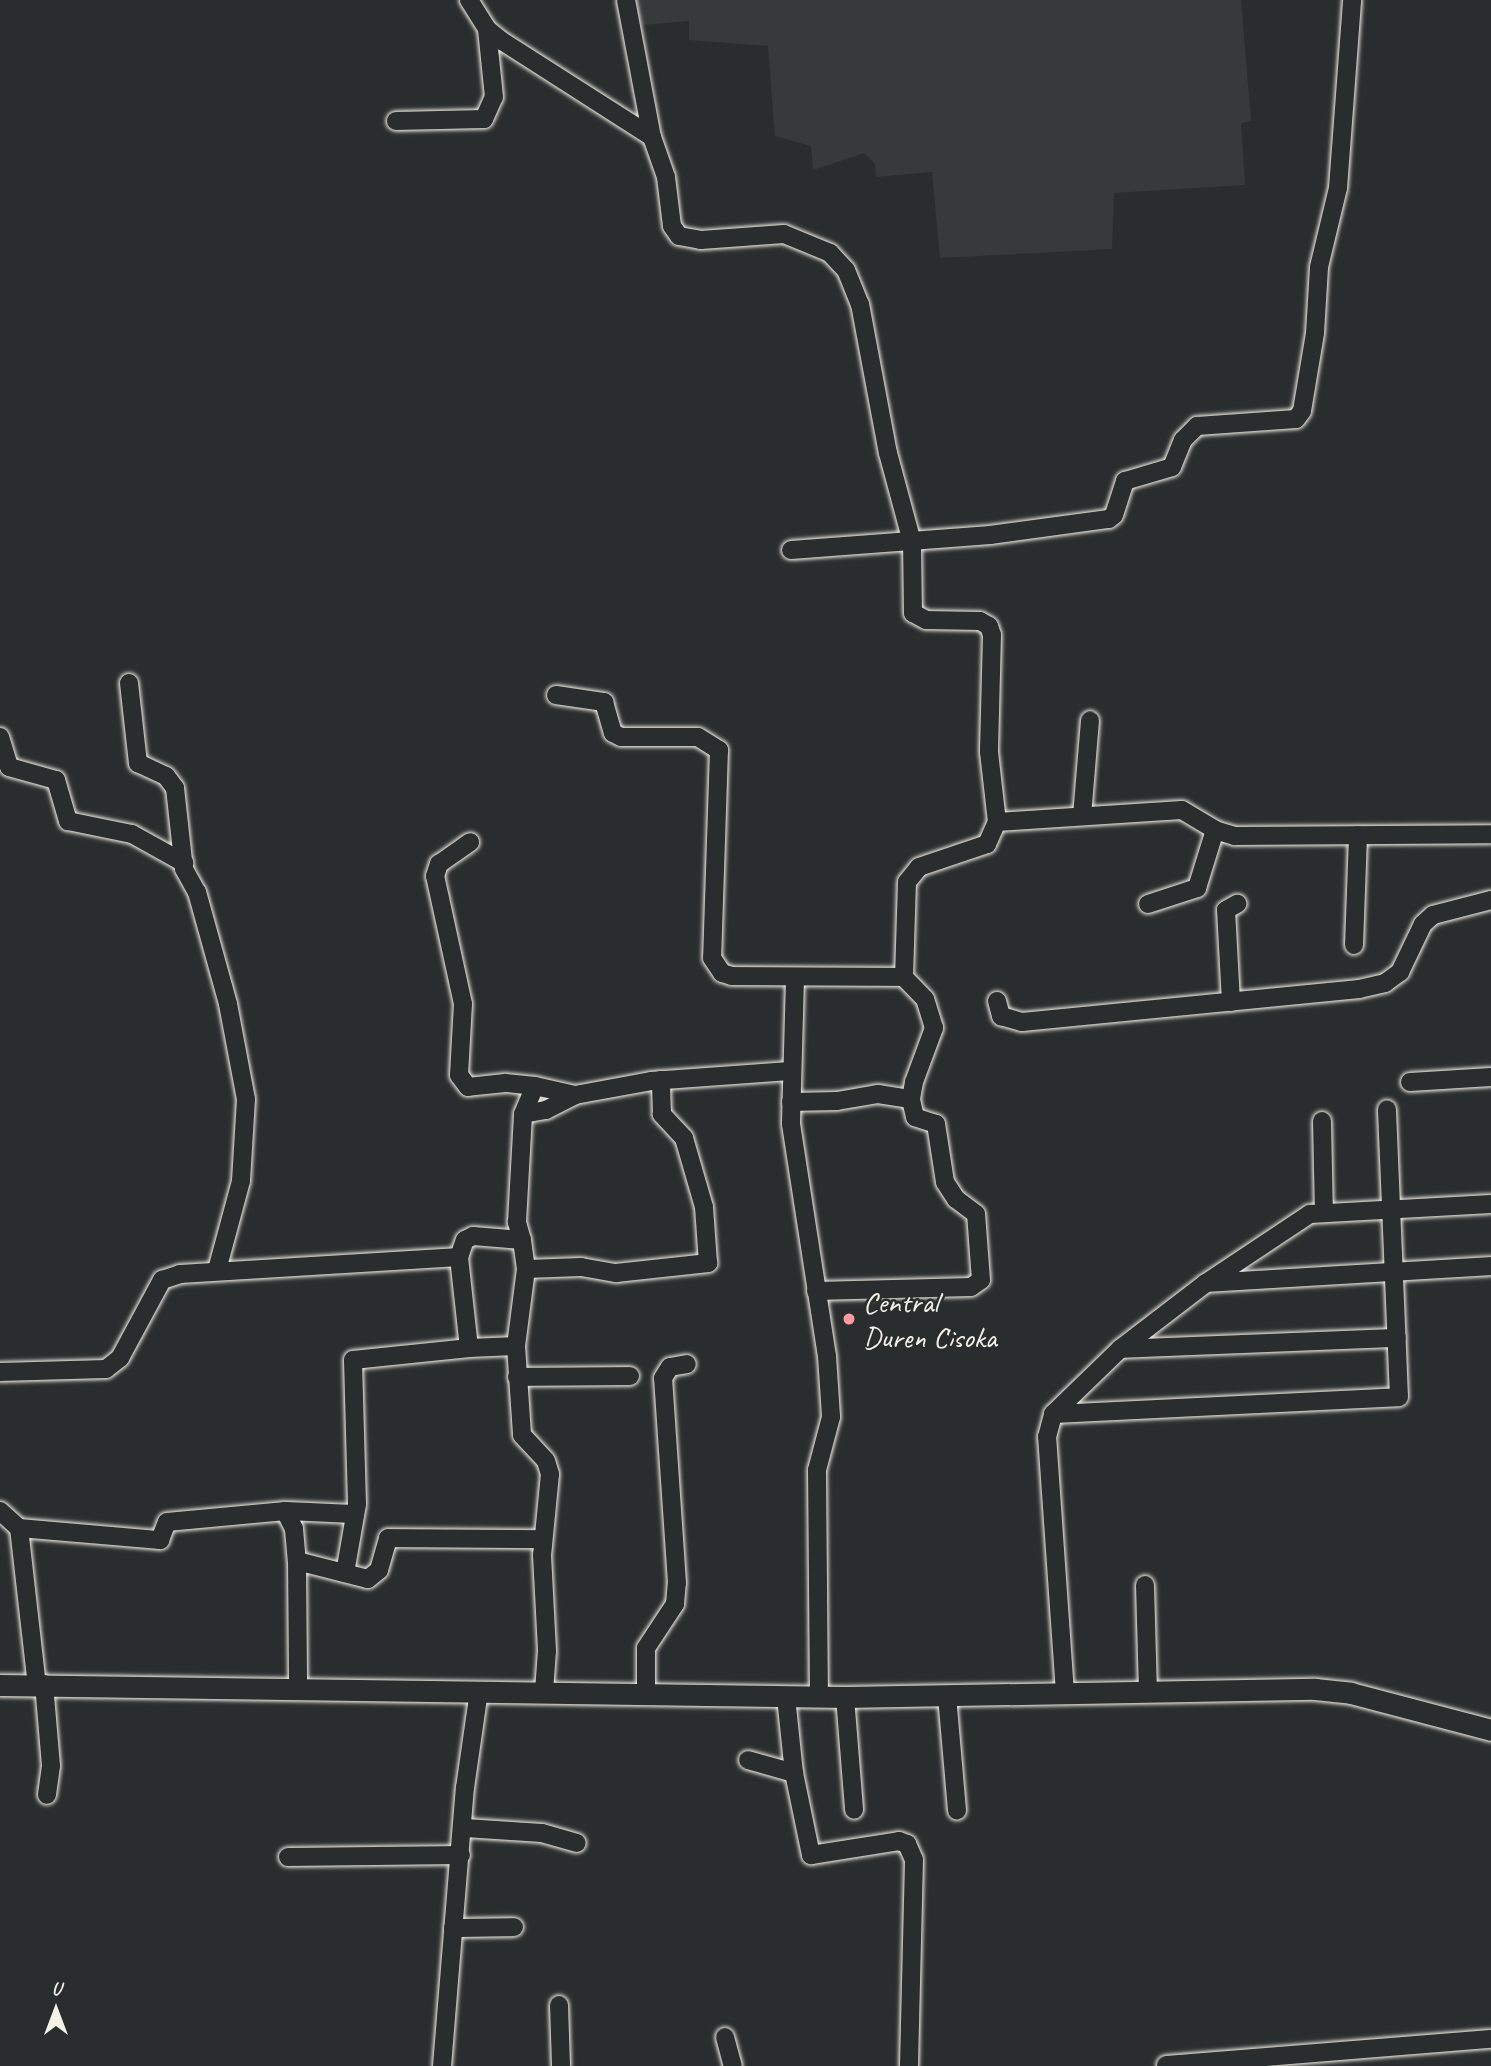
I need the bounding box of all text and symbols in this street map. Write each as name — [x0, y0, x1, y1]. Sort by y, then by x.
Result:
place label: Central Duren Cisoka — [863, 1284, 997, 1354]
marker: Central Duren Cisoka — [841, 1311, 857, 1327]
north arrow — [21, 1975, 91, 2045]
text: U — [51, 1977, 61, 2001]

